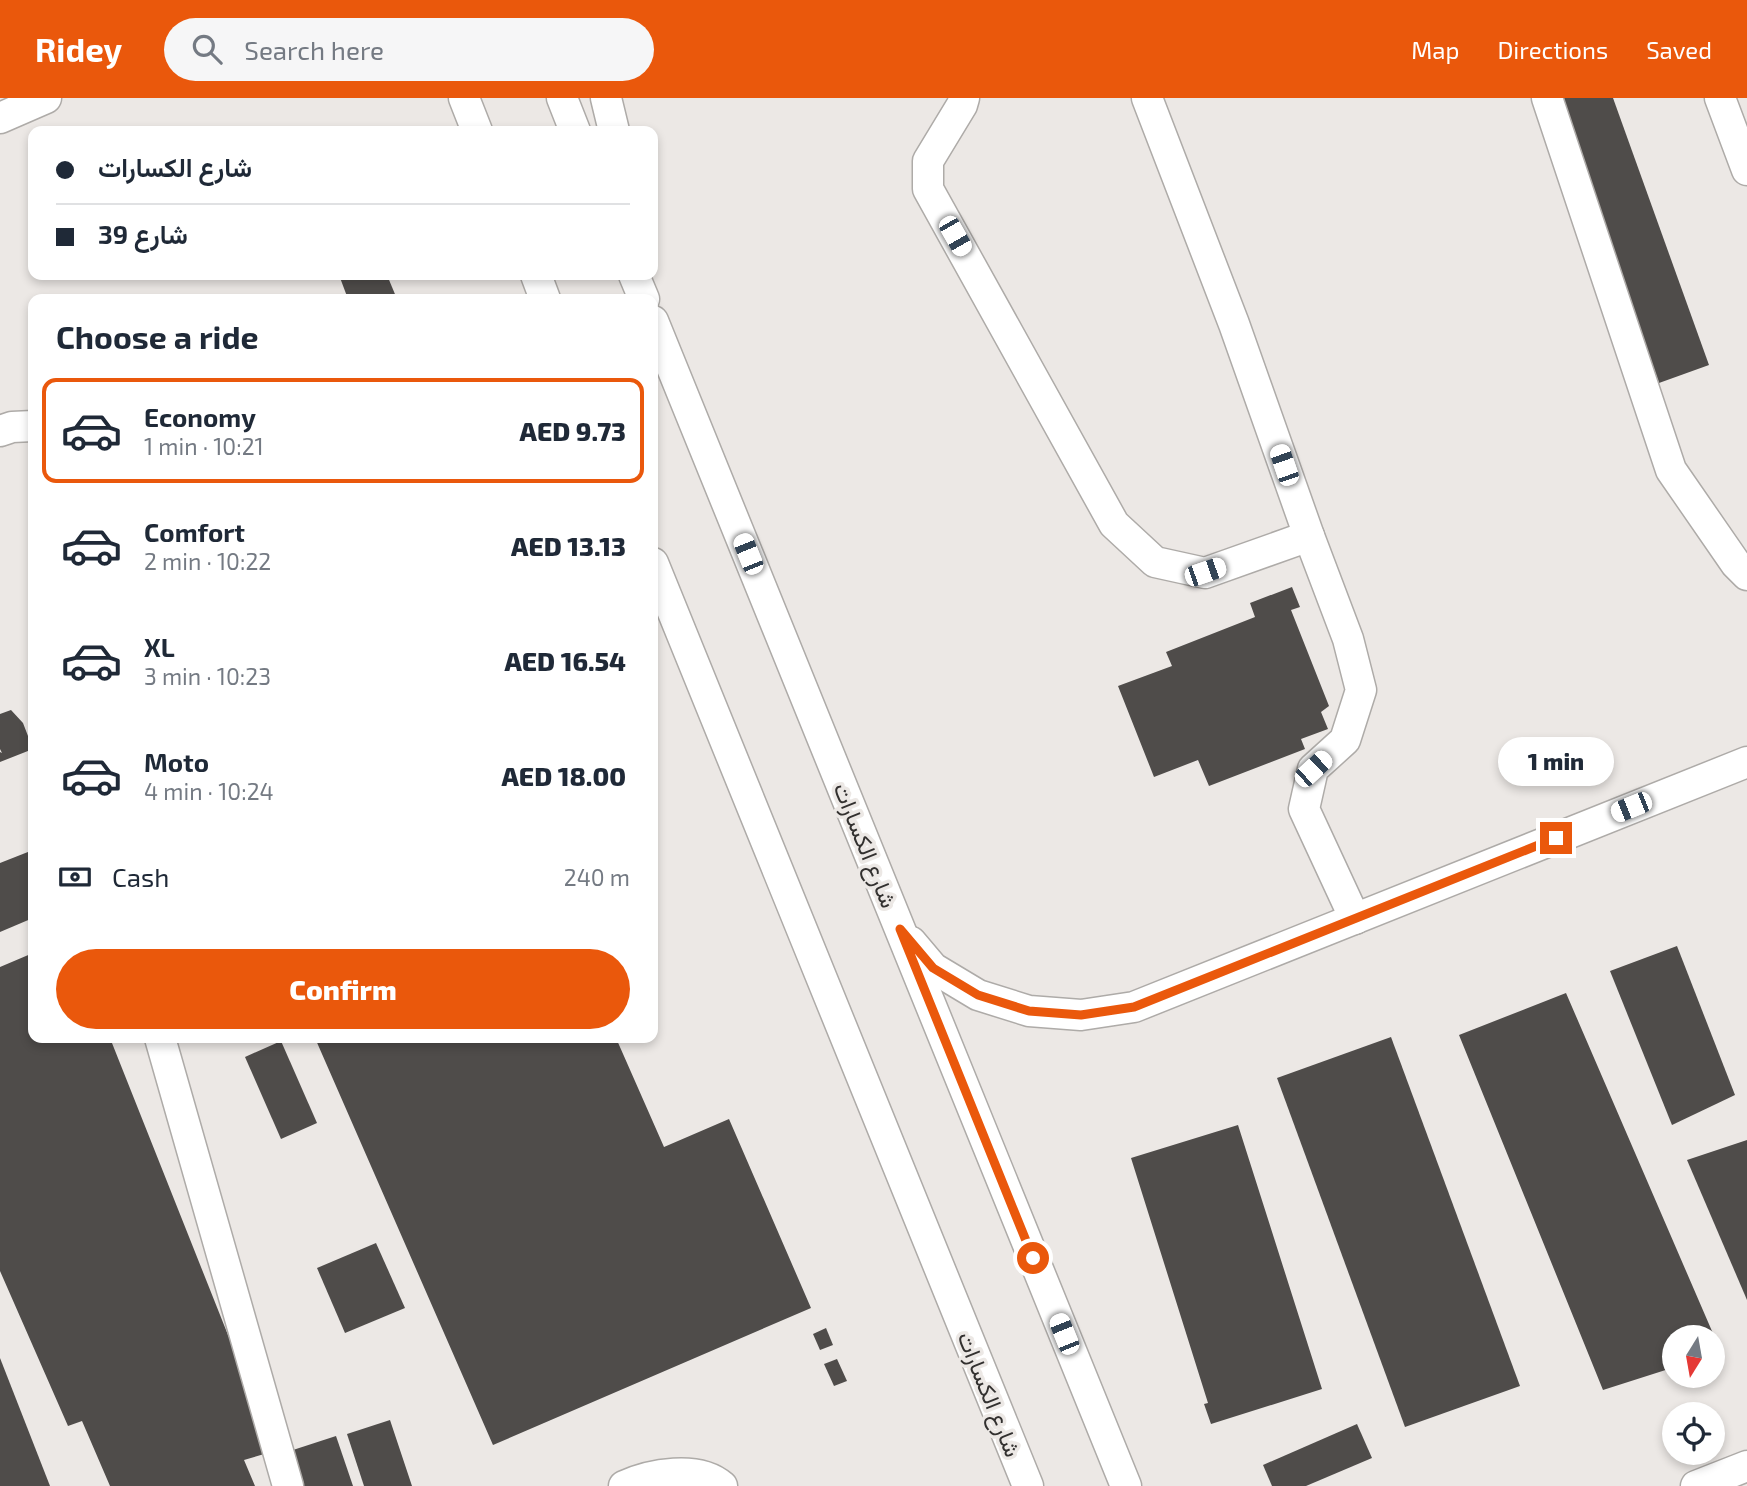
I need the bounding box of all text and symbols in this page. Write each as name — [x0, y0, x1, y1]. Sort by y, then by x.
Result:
search box — [164, 18, 654, 81]
text: Ridey — [35, 29, 122, 69]
icon: search — [188, 30, 226, 68]
text: Search here — [244, 34, 384, 65]
text: Map — [1411, 35, 1459, 64]
text: Directions — [1497, 35, 1608, 64]
text: Saved — [1646, 35, 1712, 64]
text: شارع الكسارات — [98, 151, 252, 182]
car — [936, 213, 975, 259]
text: شارع 39 — [98, 218, 188, 249]
text: Choose a ride — [56, 317, 259, 355]
icon: car — [60, 399, 123, 462]
text: Economy — [144, 401, 256, 432]
text: AED 9.73 — [520, 415, 626, 446]
text: 1 min · 10:21 — [144, 432, 264, 460]
car — [1268, 442, 1301, 488]
icon: car — [60, 514, 123, 577]
text: Comfort — [144, 516, 245, 547]
text: AED 13.13 — [511, 530, 626, 561]
car — [731, 531, 766, 577]
text: 2 min · 10:22 — [144, 547, 271, 575]
car — [1182, 555, 1229, 589]
icon: car — [60, 629, 123, 692]
text: XL — [144, 631, 175, 662]
text: AED 16.54 — [504, 645, 626, 676]
text: 3 min · 10:23 — [144, 662, 271, 690]
callout: 1 min — [1498, 736, 1614, 786]
icon: car — [60, 744, 123, 807]
text: Moto — [144, 746, 209, 777]
car — [1291, 747, 1336, 791]
text: 1 min — [1528, 747, 1584, 775]
text: AED 18.00 — [501, 760, 626, 791]
text: 4 min · 10:24 — [144, 777, 274, 805]
street label: شارع الكسارات — [825, 778, 904, 913]
car — [1608, 789, 1655, 825]
route end — [1540, 822, 1572, 854]
icon: cash — [56, 858, 94, 896]
text: Cash — [112, 861, 169, 892]
text: 240 m — [564, 863, 630, 891]
button: Confirm — [56, 949, 630, 1029]
route start — [1017, 1242, 1049, 1274]
car — [1047, 1311, 1082, 1357]
north arrow — [1662, 1325, 1726, 1388]
map controls — [1662, 1325, 1725, 1465]
street label: شارع الكسارات — [949, 1327, 1028, 1462]
button: locate — [1662, 1402, 1725, 1465]

